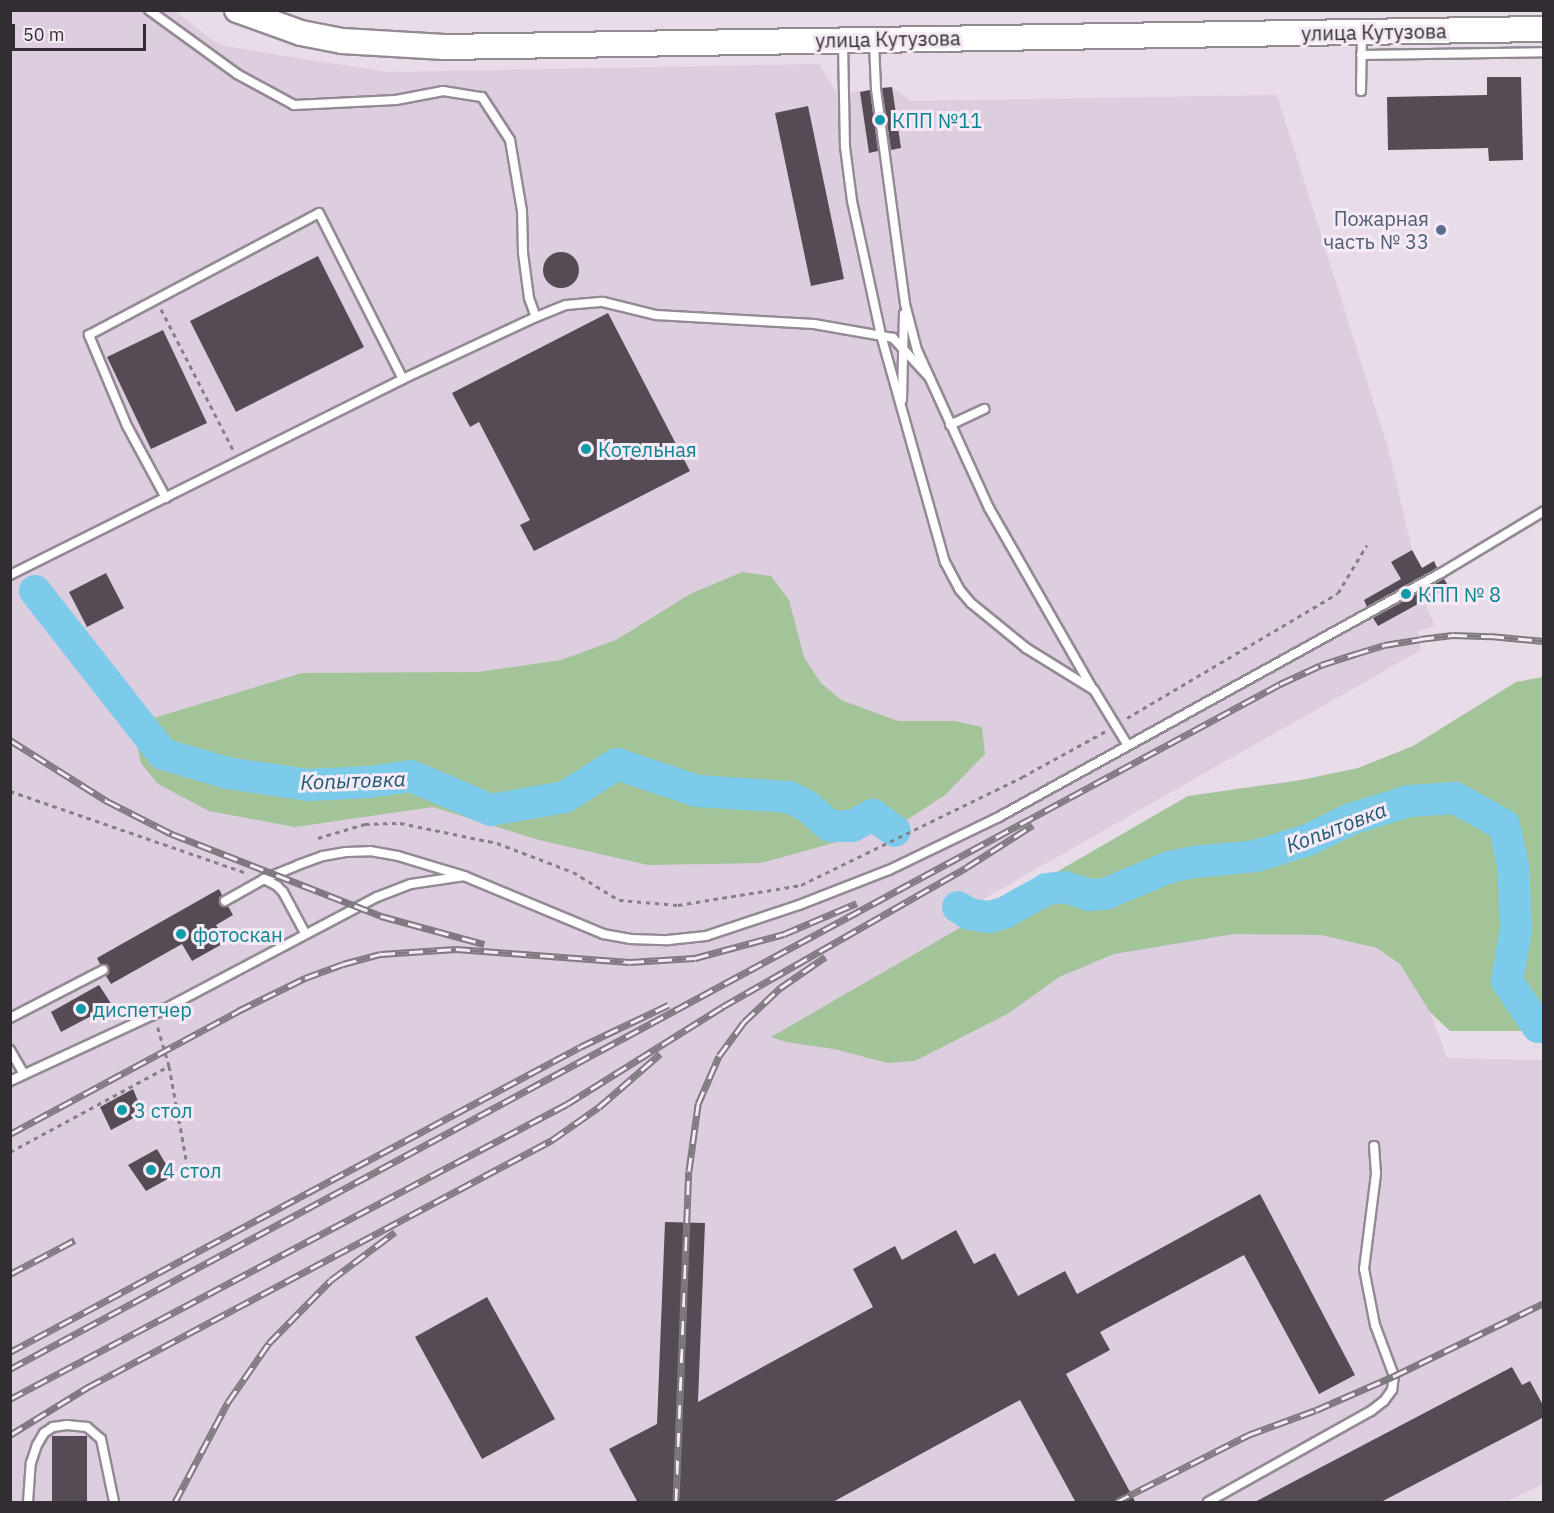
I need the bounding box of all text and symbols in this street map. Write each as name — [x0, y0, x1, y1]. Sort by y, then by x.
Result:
scale bar — [15, 12, 148, 50]
street label: улица Кутузова — [1301, 19, 1447, 45]
text: 50 m — [23, 23, 65, 46]
street label: улица Кутузова — [815, 26, 961, 52]
place label: КПП №11 — [892, 108, 982, 132]
marker: КПП №11 — [873, 113, 887, 127]
place label: Пожарная часть № 33 — [1324, 207, 1429, 254]
marker: Пожарная часть № 33 — [1434, 223, 1448, 237]
place label: Котельная — [598, 437, 697, 461]
marker: Котельная — [579, 442, 593, 456]
place label: КПП № 8 — [1418, 582, 1501, 606]
marker: КПП № 8 — [1399, 587, 1413, 601]
water label: Копытовка — [300, 766, 406, 794]
water label: Копытовка — [1282, 796, 1390, 858]
place label: фотоскан — [193, 922, 283, 946]
marker: фотоскан — [174, 927, 188, 941]
place label: диспетчер — [93, 997, 192, 1021]
marker: диспетчер — [74, 1002, 88, 1016]
place label: 3 стол — [134, 1098, 192, 1122]
marker: 3 стол — [115, 1103, 129, 1117]
place label: 4 стол — [163, 1158, 221, 1182]
marker: 4 стол — [144, 1163, 158, 1177]

